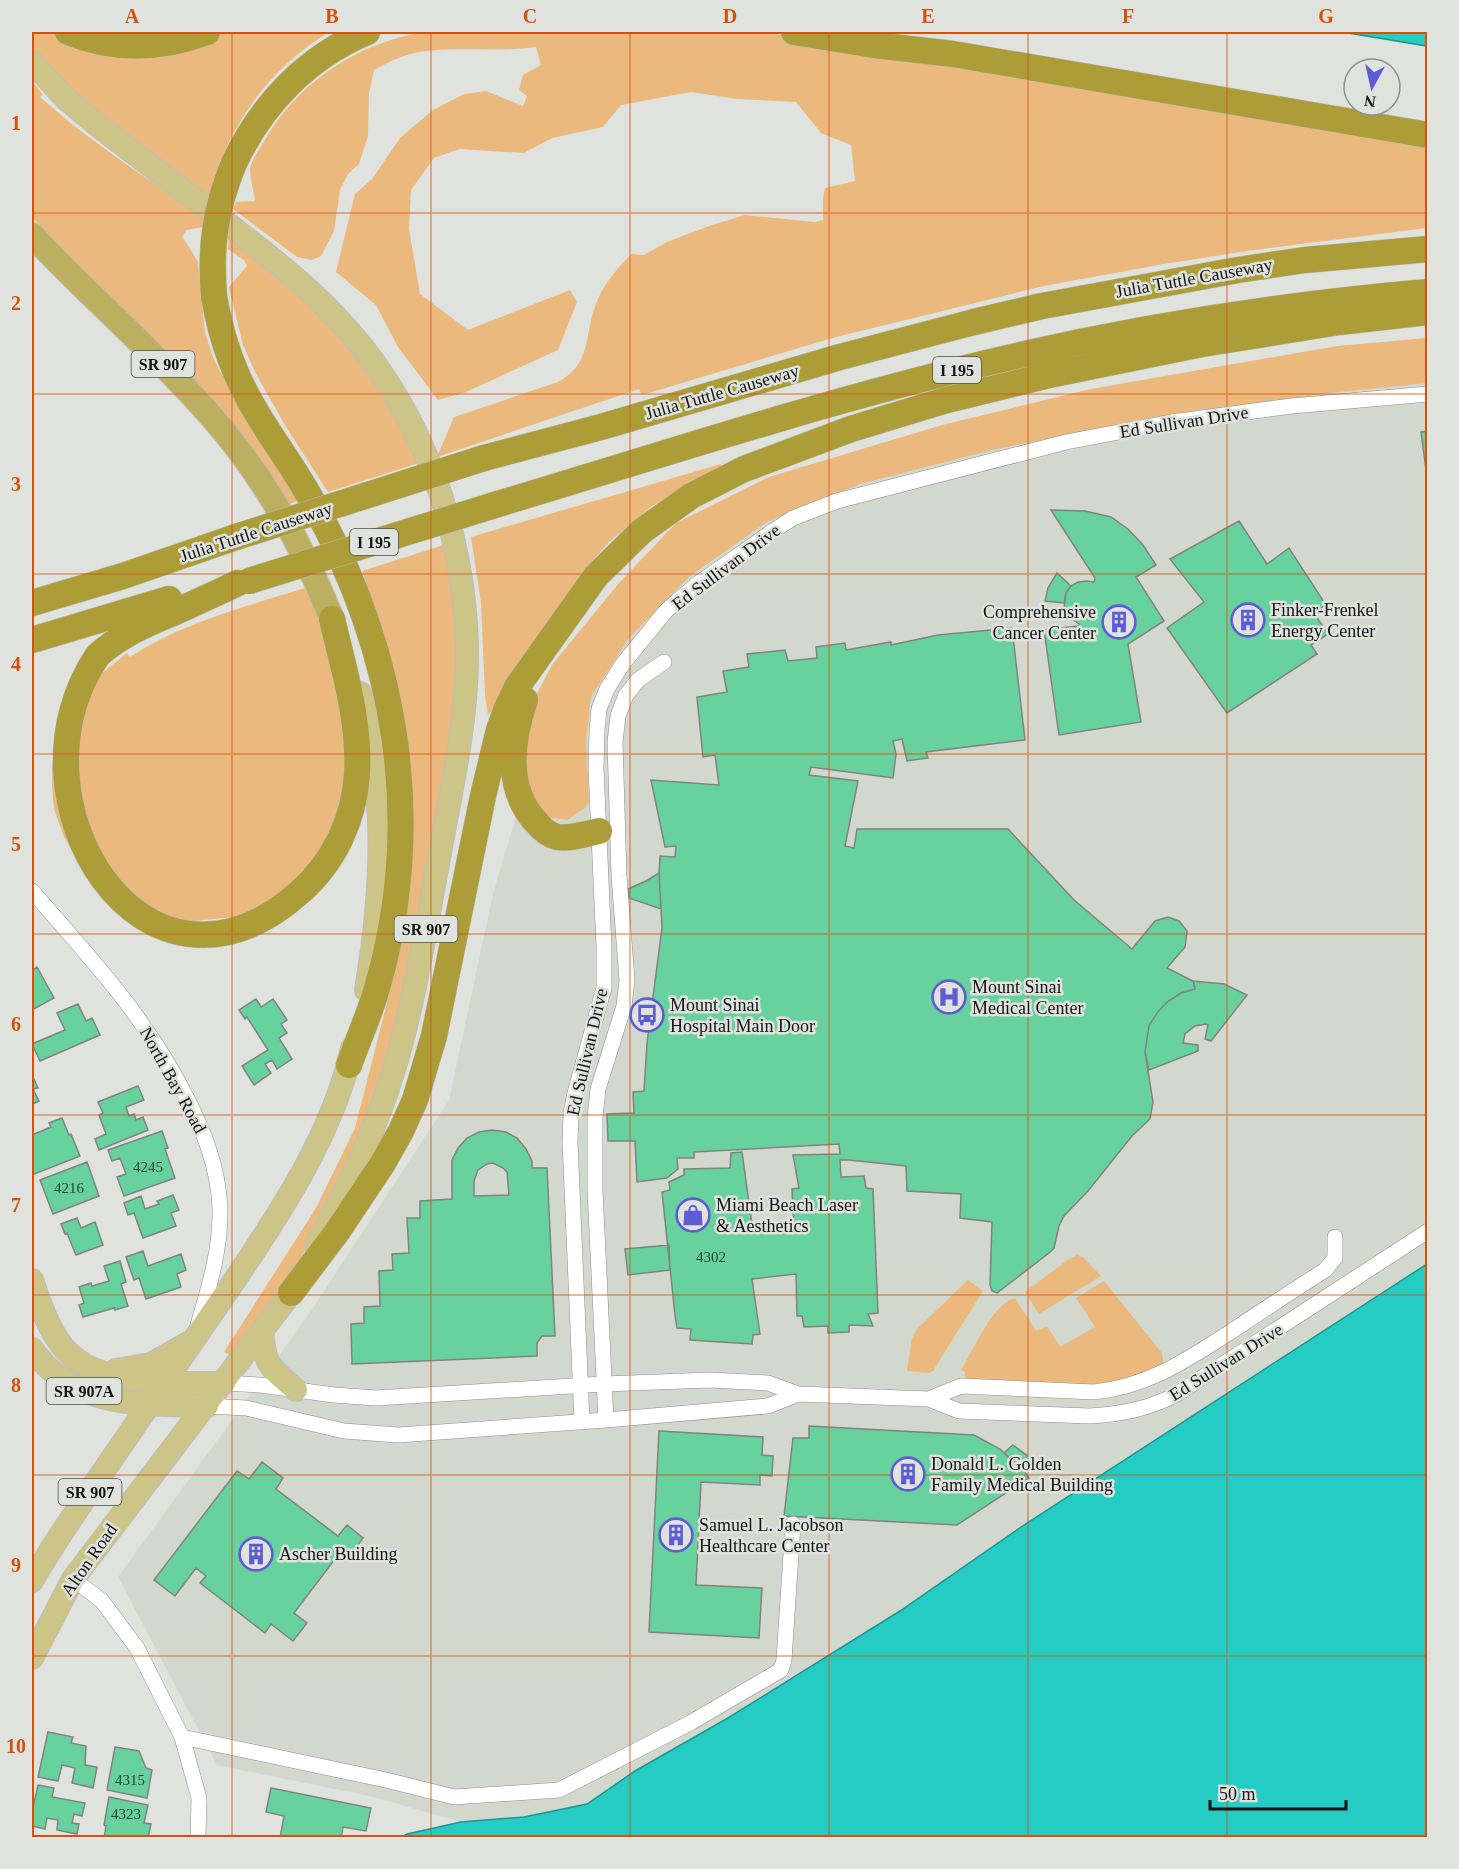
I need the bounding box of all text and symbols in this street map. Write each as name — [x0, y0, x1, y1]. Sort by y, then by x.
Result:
text: A — [125, 5, 140, 27]
text: B — [325, 5, 339, 27]
text: C — [523, 5, 537, 27]
text: D — [723, 5, 737, 27]
text: E — [921, 5, 935, 27]
text: F — [1122, 5, 1134, 27]
text: G — [1318, 5, 1334, 27]
north arrow — [1342, 57, 1402, 117]
text: N — [1363, 92, 1377, 111]
text: 1 — [11, 112, 21, 134]
street label: Julia Tuttle Causeway — [1114, 254, 1274, 302]
text: 2 — [11, 292, 21, 314]
road number: SR 907 — [132, 351, 195, 377]
road number: I 195 — [933, 357, 981, 383]
street label: Julia Tuttle Causeway — [643, 360, 801, 424]
street label: Ed Sullivan Drive — [1118, 402, 1250, 442]
text: 3 — [11, 473, 21, 495]
street label: Julia Tuttle Causeway — [177, 498, 335, 566]
street label: Ed Sullivan Drive — [668, 520, 784, 614]
road number: I 195 — [350, 529, 398, 555]
place label: Finker-Frenkel Energy Center — [1271, 600, 1379, 641]
place label: Comprehensive Cancer Center — [983, 602, 1096, 643]
building icon: Finker-Frenkel Energy Center — [1230, 602, 1266, 638]
building icon: Comprehensive Cancer Center — [1101, 604, 1137, 640]
text: 4 — [11, 653, 21, 675]
text: 5 — [11, 833, 21, 855]
road number: SR 907 — [394, 916, 458, 942]
place label: Mount Sinai Medical Center — [972, 977, 1083, 1018]
hospital icon: Mount Sinai Medical Center — [931, 979, 967, 1015]
street label: Ed Sullivan Drive — [563, 986, 611, 1118]
place label: Mount Sinai Hospital Main Door — [670, 995, 815, 1036]
bus stop icon: Mount Sinai Hospital Main Door — [629, 997, 665, 1033]
text: 6 — [11, 1013, 21, 1035]
street label: North Bay Road — [136, 1024, 210, 1136]
house number: 4245 — [133, 1159, 163, 1175]
house number: 4216 — [54, 1180, 85, 1196]
text: 7 — [11, 1194, 21, 1216]
place label: Miami Beach Laser & Aesthetics — [716, 1195, 858, 1236]
shop icon: Miami Beach Laser & Aesthetics — [675, 1197, 711, 1233]
house number: 4302 — [696, 1249, 726, 1265]
street label: Ed Sullivan Drive — [1166, 1319, 1286, 1405]
text: 8 — [11, 1374, 21, 1396]
road number: SR 907A — [46, 1378, 122, 1404]
place label: Donald L. Golden Family Medical Building — [931, 1454, 1113, 1495]
building icon: Donald L. Golden Family Medical Building — [890, 1456, 926, 1492]
road number: SR 907 — [58, 1479, 122, 1505]
place label: Samuel L. Jacobson Healthcare Center — [699, 1515, 843, 1556]
building icon: Samuel L. Jacobson Healthcare Center — [658, 1517, 694, 1553]
street label: Alton Road — [57, 1520, 121, 1600]
building icon: Ascher Building — [238, 1536, 274, 1572]
place label: Ascher Building — [279, 1544, 398, 1564]
text: 9 — [11, 1554, 21, 1576]
text: 10 — [6, 1735, 26, 1757]
house number: 4315 — [115, 1772, 145, 1788]
scale bar — [1210, 1773, 1346, 1811]
text: 50 m — [1219, 1784, 1256, 1804]
house number: 4323 — [111, 1806, 141, 1822]

